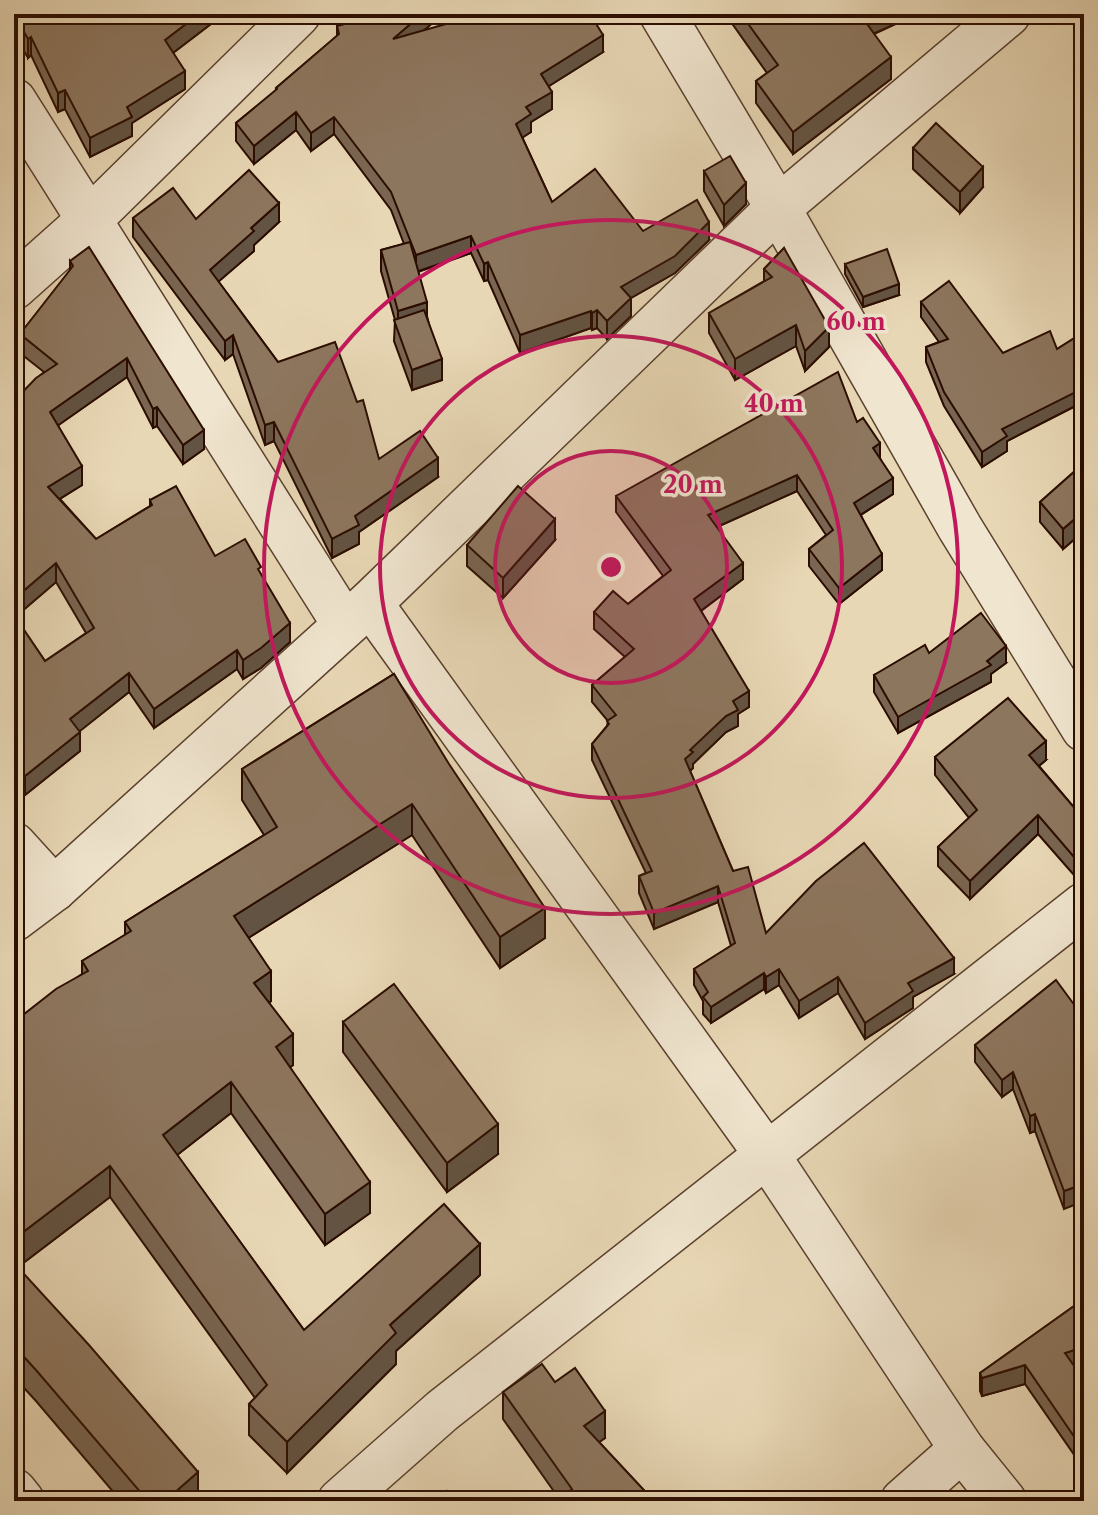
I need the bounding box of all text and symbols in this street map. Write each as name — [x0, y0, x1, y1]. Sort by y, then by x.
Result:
text: 60 m — [826, 307, 886, 336]
text: 40 m — [744, 389, 804, 418]
text: 20 m — [663, 470, 723, 499]
centre of rings — [597, 553, 625, 581]

